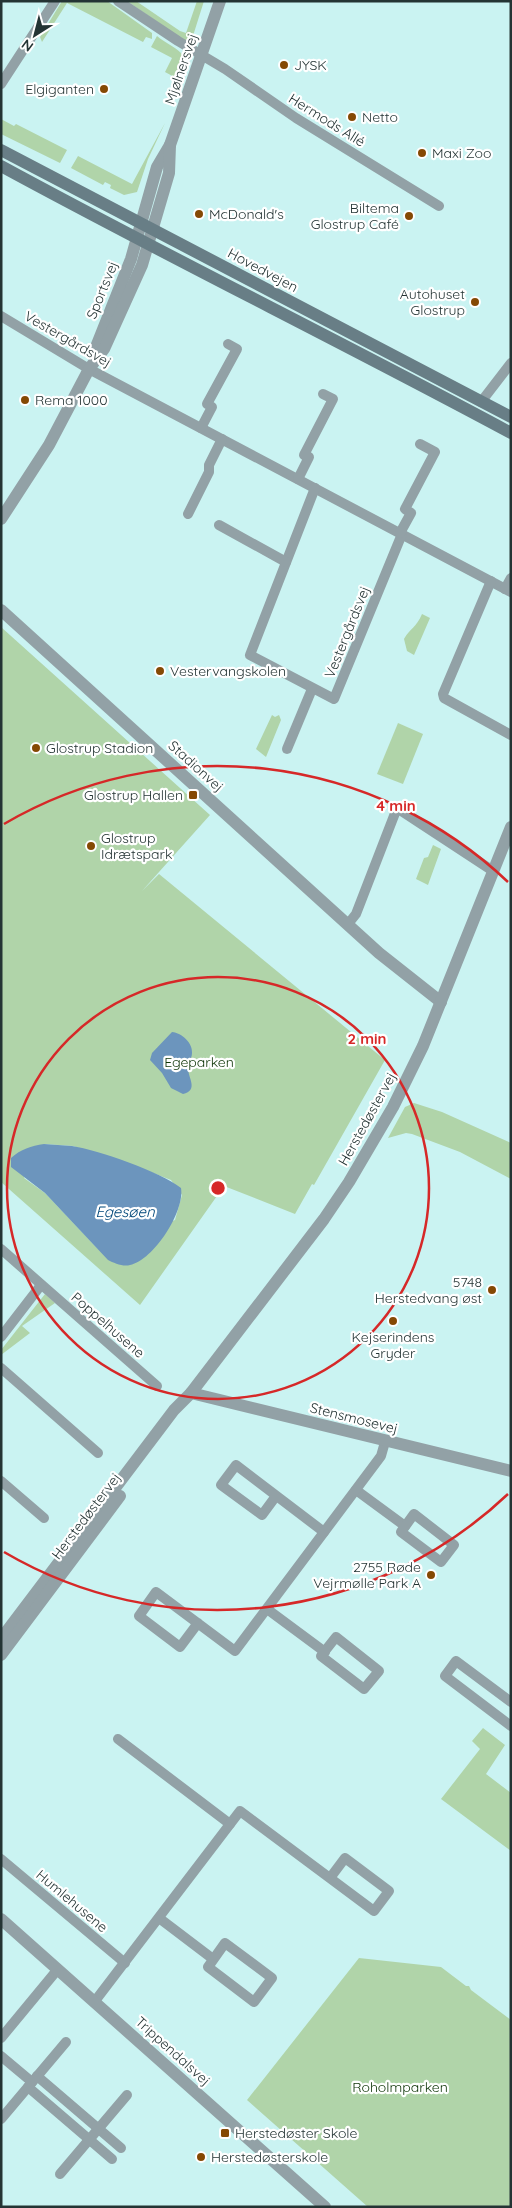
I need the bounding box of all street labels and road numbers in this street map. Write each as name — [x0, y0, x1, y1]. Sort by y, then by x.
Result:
street label: Mjølnersvej — [160, 31, 202, 107]
street label: Hermods Allé — [285, 89, 369, 151]
street label: Hovedvejen — [225, 244, 301, 296]
street label: Sportsvej — [82, 258, 122, 322]
street label: Vestergårdsvej — [21, 307, 115, 371]
street label: Vestergårdsvej — [320, 583, 374, 681]
street label: Stadionvej — [165, 737, 227, 795]
street label: Herstedøstervej — [334, 1069, 400, 1169]
street label: Poppelhusene — [68, 1288, 148, 1362]
street label: Stensmosevej — [308, 1398, 400, 1438]
street label: Herstedøstervej — [48, 1469, 124, 1563]
street label: Humlehusene — [32, 1866, 112, 1936]
street label: Trippendalsvej — [132, 2013, 214, 2089]

